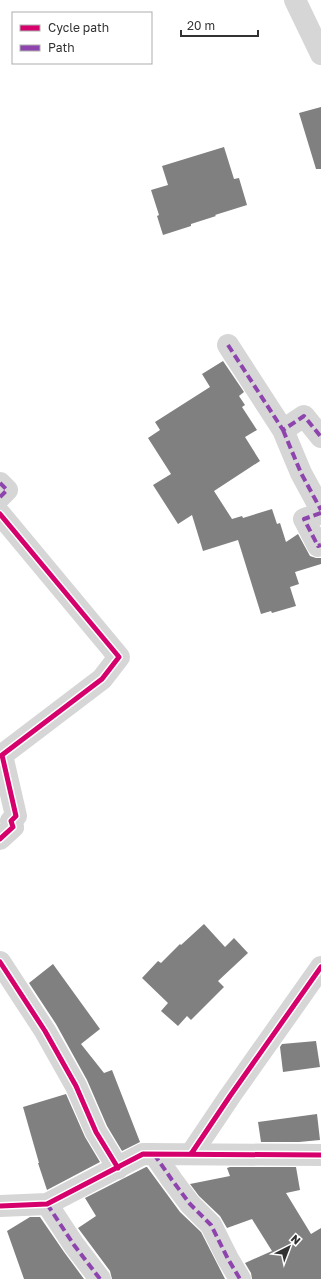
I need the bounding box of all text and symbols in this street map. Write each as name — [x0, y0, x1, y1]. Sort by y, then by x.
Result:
legend — [12, 12, 152, 64]
scale bar — [181, 12, 258, 38]
text: 20 m — [187, 18, 215, 33]
text: Cycle path — [48, 20, 109, 35]
text: Path — [48, 40, 75, 55]
north arrow — [269, 1227, 309, 1267]
text: N — [289, 1232, 303, 1247]

